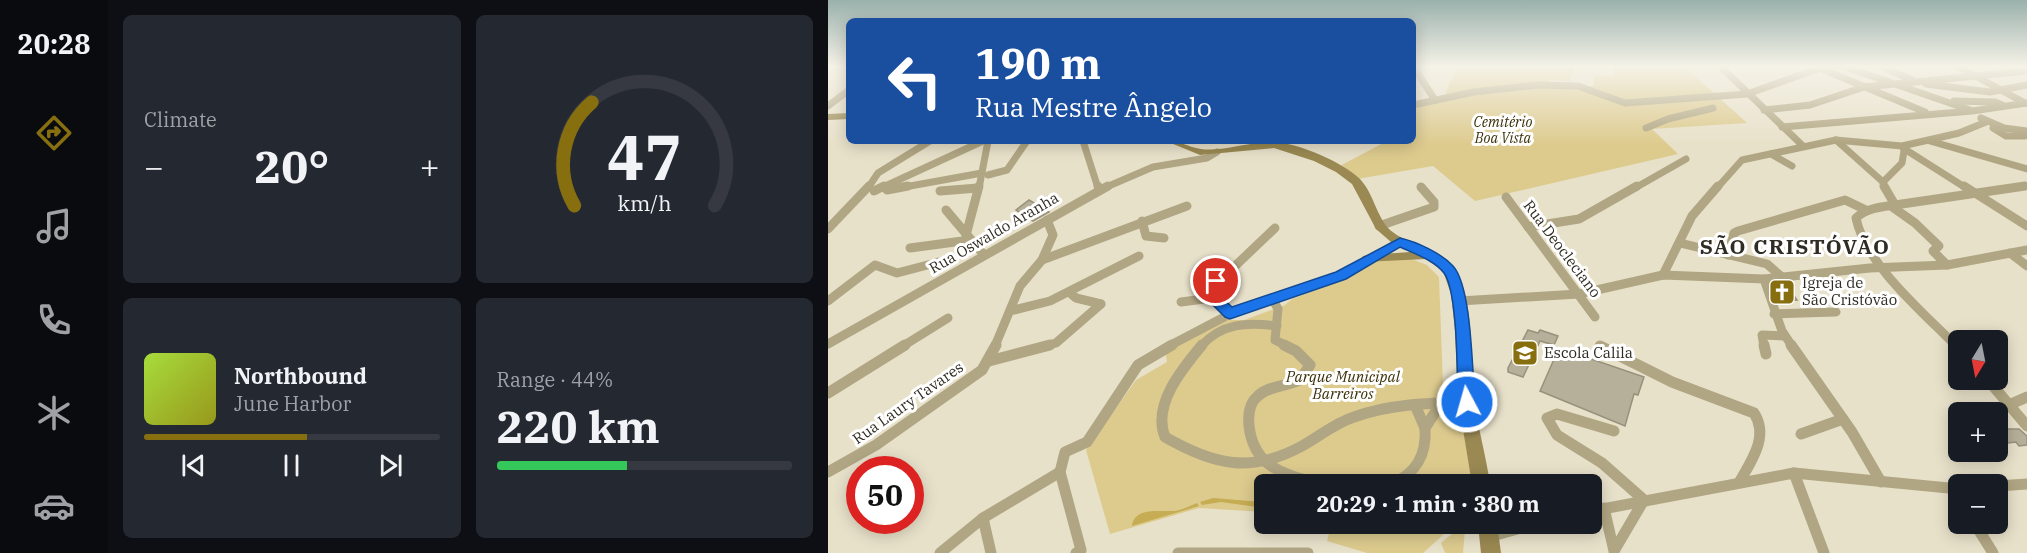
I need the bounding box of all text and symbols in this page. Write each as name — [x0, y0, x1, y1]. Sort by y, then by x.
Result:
text: 20:28 — [18, 26, 90, 61]
text: 190 m — [975, 36, 1101, 91]
icon: left — [876, 42, 954, 120]
text: Rua Mestre Ângelo — [975, 89, 1212, 124]
text: Climate — [144, 106, 217, 133]
icon: directions — [33, 112, 75, 154]
park label: Cemitério Boa Vista — [1474, 113, 1532, 147]
text: 47 — [607, 116, 682, 197]
text: 20° — [254, 137, 329, 195]
text: − — [144, 145, 164, 188]
text: + — [420, 145, 440, 188]
street label: Rua Oswaldo Aranha — [926, 188, 1062, 277]
text: km/h — [617, 189, 671, 217]
street label: Rua Deocleciano — [1520, 196, 1605, 301]
icon: music — [33, 205, 75, 247]
district label: SÃO CRISTÓVÃO — [1700, 232, 1890, 260]
pin — [1190, 255, 1241, 306]
icon: arrive — [1199, 264, 1232, 297]
place label: Igreja de São Cristóvão — [1802, 273, 1897, 309]
church icon: Igreja de São Cristóvão — [1767, 277, 1797, 307]
icon: phone — [33, 299, 75, 341]
north arrow — [1948, 330, 2008, 390]
map controls — [1948, 330, 2008, 534]
school or university icon: Escola Calila — [1510, 338, 1540, 368]
place label: Escola Calila — [1544, 343, 1633, 362]
street label: Rua Laury Tavares — [849, 357, 967, 448]
text: Northbound — [234, 361, 367, 390]
text: Range · 44% — [497, 366, 613, 393]
park label: Parque Municipal Barreiros — [1285, 367, 1401, 403]
position arrow — [1435, 370, 1499, 434]
text: June Harbor — [234, 390, 351, 417]
icon: climate — [33, 392, 75, 434]
text: 220 km — [497, 397, 660, 455]
button: + — [1948, 402, 2008, 462]
icon: previous — [177, 449, 210, 482]
icon: pause — [275, 449, 308, 482]
icon: next — [374, 449, 407, 482]
speed limit sign: 50 — [846, 456, 924, 534]
button: − — [1948, 474, 2008, 534]
icon: car — [33, 485, 75, 527]
text: 20:29 · 1 min · 380 m — [1316, 489, 1540, 518]

